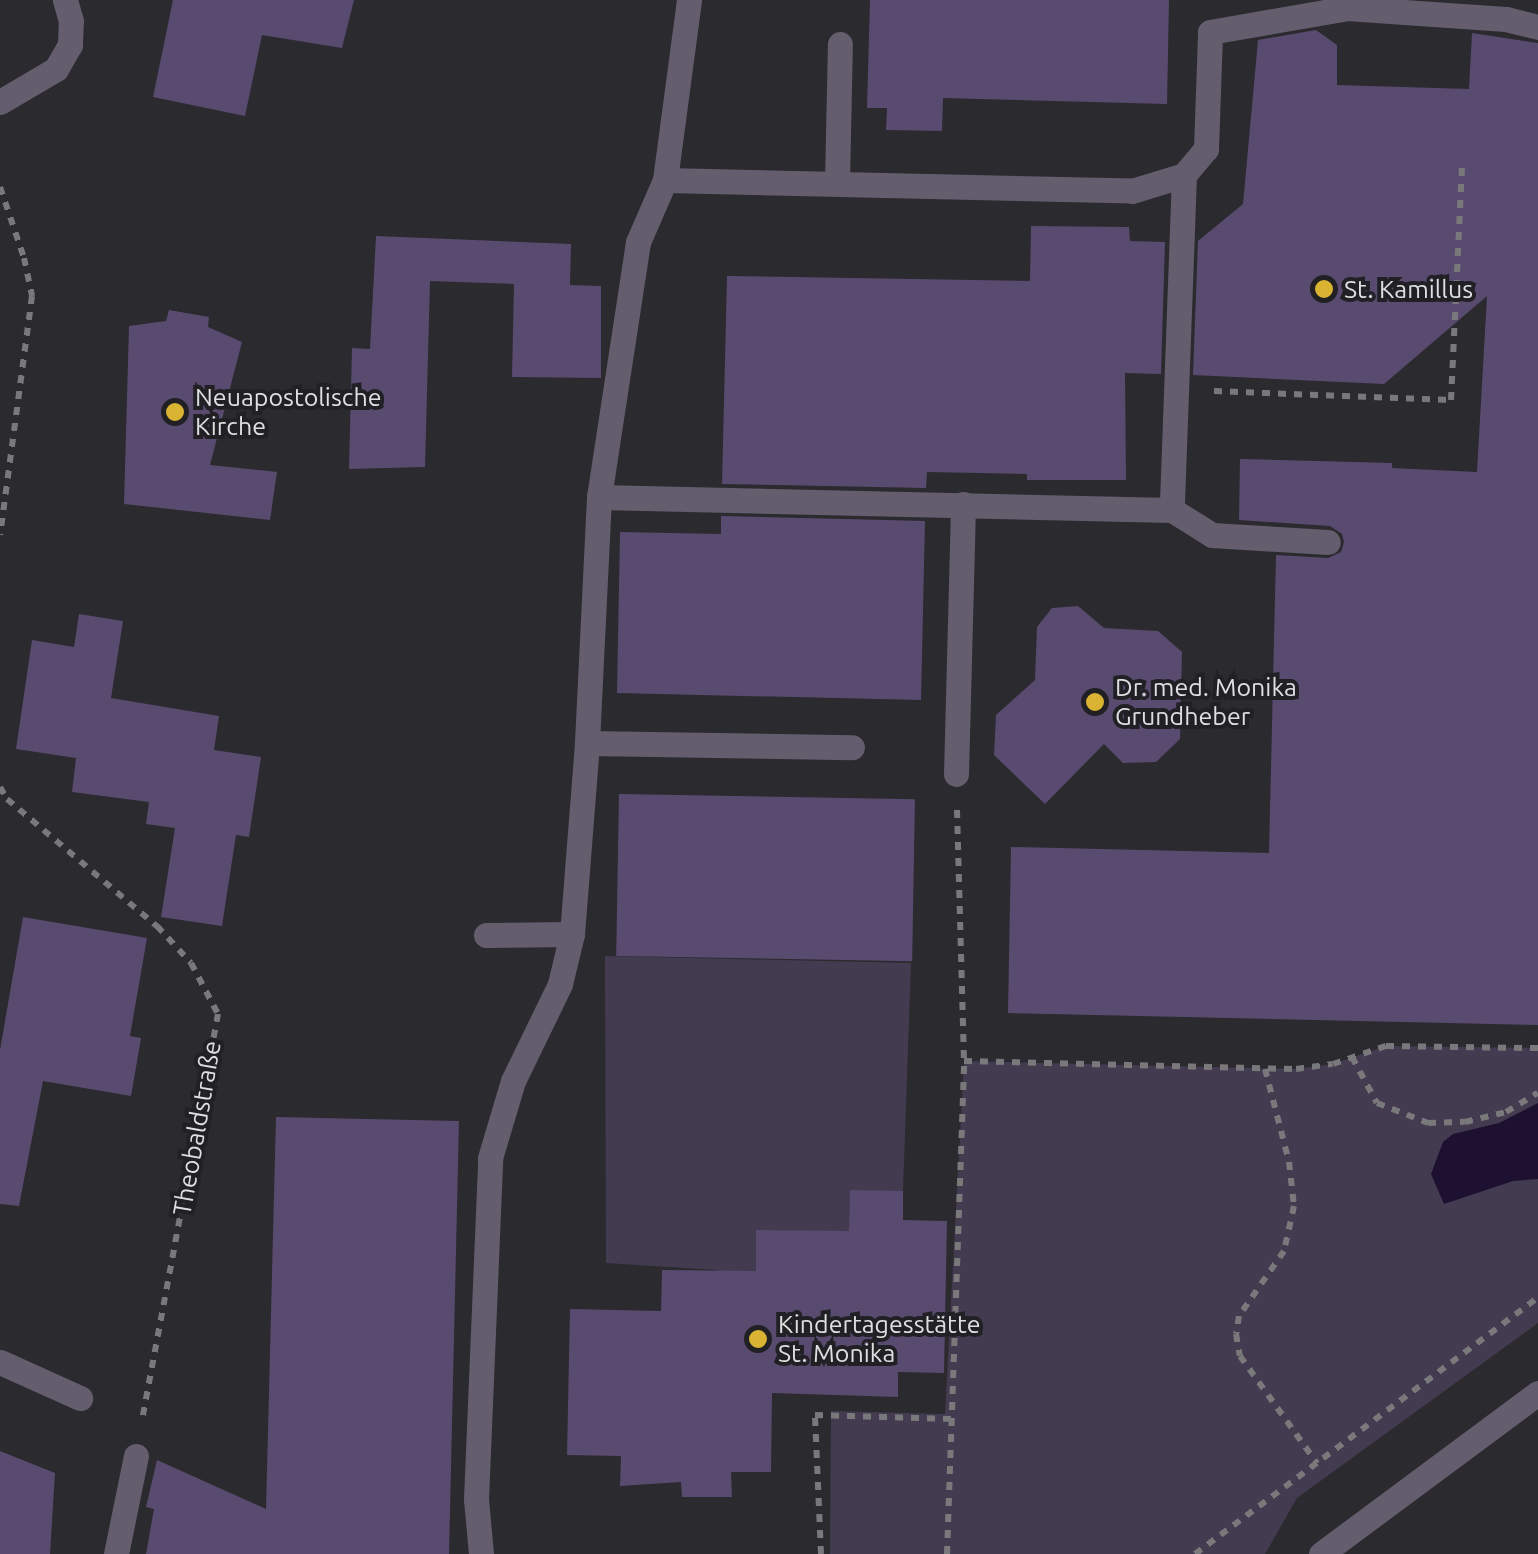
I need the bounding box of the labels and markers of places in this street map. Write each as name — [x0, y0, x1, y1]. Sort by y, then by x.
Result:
place label: St. Kamillus — [1344, 274, 1473, 304]
marker: St. Kamillus — [1313, 278, 1335, 300]
place label: Neuapostolische Kirche — [195, 383, 381, 442]
marker: Neuapostolische Kirche — [164, 401, 186, 423]
place label: Dr. med. Monika Grundheber — [1115, 673, 1297, 732]
marker: Dr. med. Monika Grundheber — [1084, 691, 1106, 713]
place label: Kindertagesstätte St. Monika — [778, 1310, 980, 1369]
marker: Kindertagesstätte St. Monika — [747, 1328, 769, 1350]

